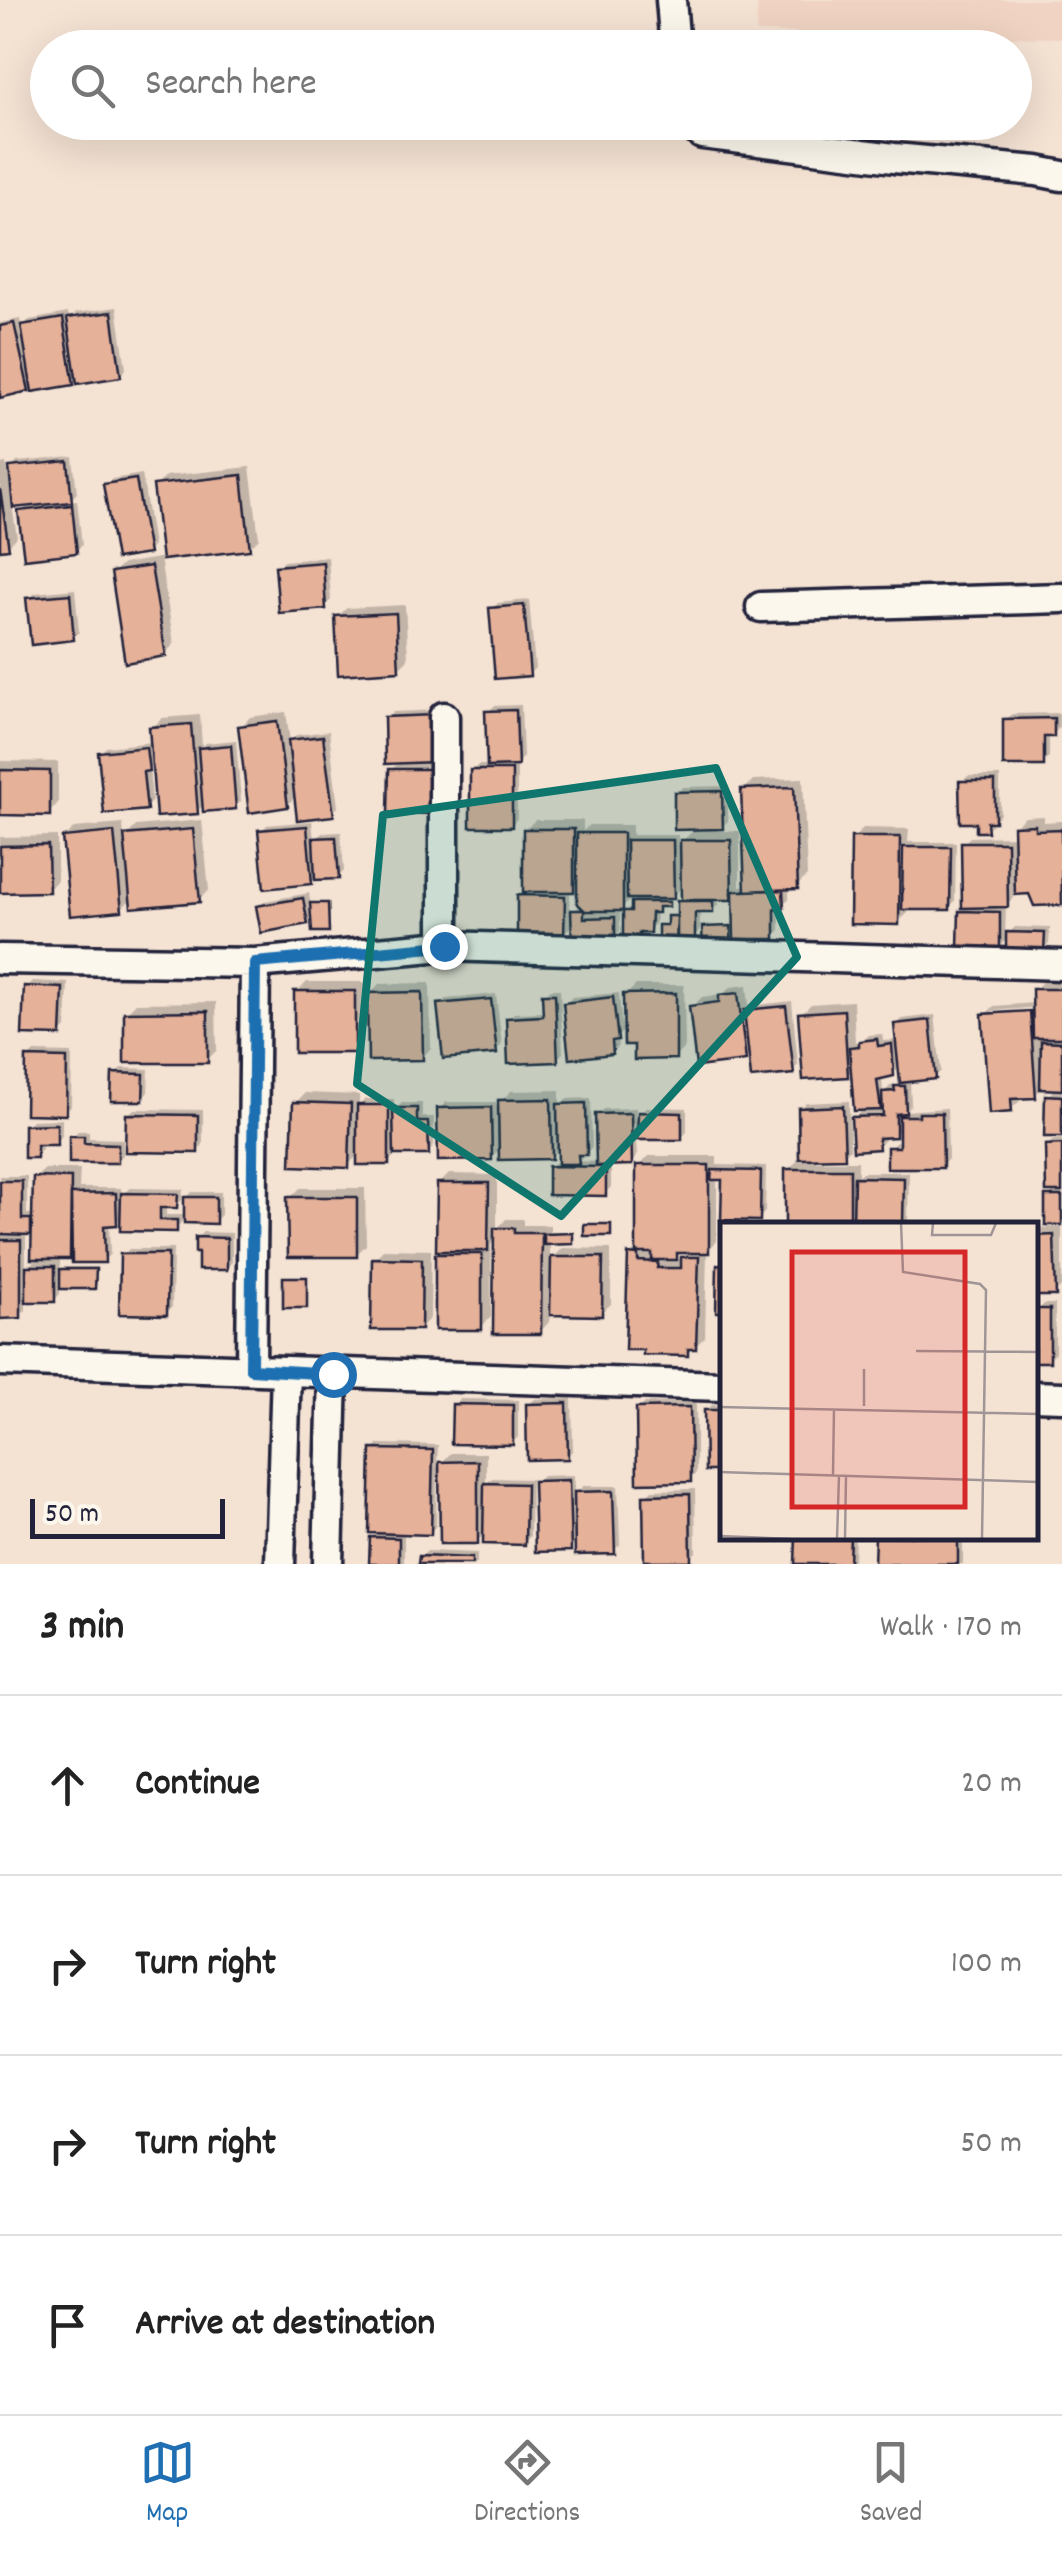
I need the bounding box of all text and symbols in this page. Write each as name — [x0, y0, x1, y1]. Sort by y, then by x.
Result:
search box — [30, 30, 1032, 140]
icon: search — [65, 58, 120, 113]
text: Search here — [145, 58, 317, 113]
route end — [422, 924, 468, 970]
inset map — [720, 1222, 1037, 1539]
route start — [311, 1352, 357, 1398]
scale bar — [30, 1494, 225, 1538]
text: 50 m — [45, 1496, 99, 1536]
text: 3 min — [40, 1599, 124, 1659]
text: Walk · 170 m — [880, 1606, 1022, 1652]
icon: ahead — [40, 1758, 95, 1813]
text: Continue — [135, 1758, 260, 1813]
text: 20 m — [961, 1762, 1022, 1808]
icon: right — [40, 1938, 95, 1993]
text: Turn right — [135, 1938, 276, 1993]
text: 100 m — [951, 1942, 1022, 1988]
icon: right — [40, 2118, 95, 2173]
text: Turn right — [135, 2118, 276, 2173]
text: 50 m — [960, 2122, 1022, 2168]
icon: arrive — [40, 2298, 95, 2353]
text: Arrive at destination — [135, 2298, 435, 2353]
tab: Map — [140, 2435, 195, 2535]
tab: Directions — [474, 2435, 580, 2535]
tab: Saved — [860, 2435, 922, 2535]

